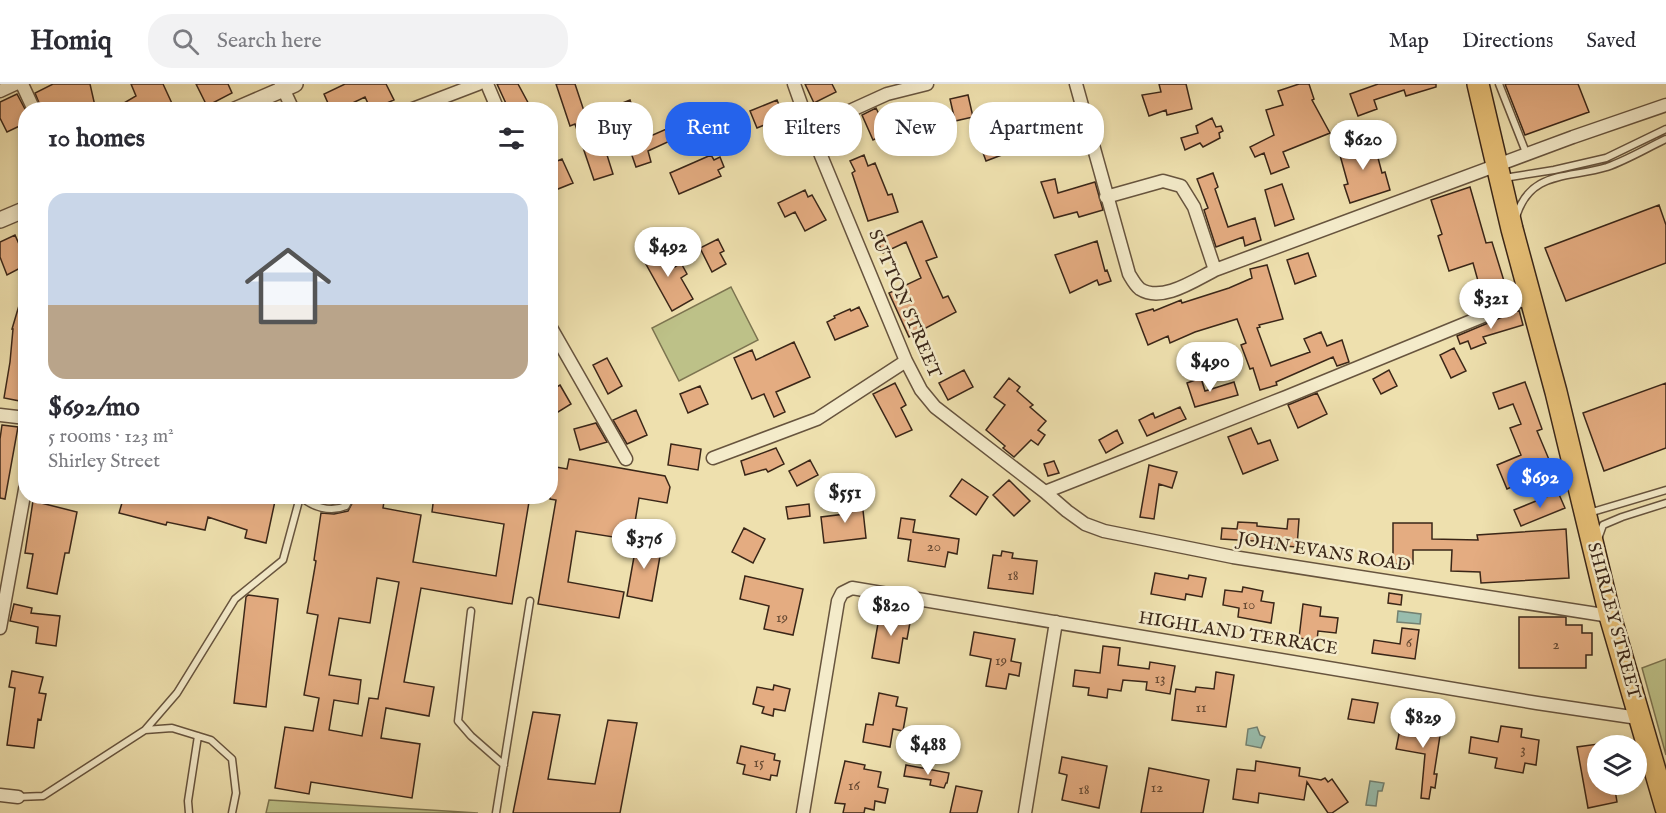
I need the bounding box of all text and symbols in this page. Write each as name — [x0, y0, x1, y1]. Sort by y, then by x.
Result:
search box — [148, 14, 568, 68]
text: Homiq — [30, 24, 112, 59]
icon: search — [169, 25, 202, 58]
text: Search here — [217, 27, 322, 55]
text: Map — [1389, 28, 1429, 55]
text: Directions — [1462, 28, 1553, 55]
text: Saved — [1586, 28, 1636, 55]
chip: Buy — [576, 102, 653, 156]
chip: Rent — [665, 102, 751, 156]
chip: Filters — [763, 102, 862, 156]
chip: New — [874, 102, 957, 156]
chip: Apartment — [969, 102, 1104, 156]
pin: $620 — [1327, 120, 1399, 171]
text: 10 homes — [48, 122, 145, 155]
icon: filters — [495, 122, 528, 155]
text: $620 — [1344, 127, 1382, 152]
street label: SUTTON STREET — [862, 226, 946, 382]
pin: $492 — [632, 227, 704, 278]
icon: home — [234, 232, 342, 340]
text: $492 — [649, 234, 688, 259]
pin: $321 — [1455, 279, 1527, 330]
text: $321 — [1473, 286, 1509, 311]
pin: $490 — [1174, 342, 1246, 393]
text: $490 — [1190, 349, 1230, 374]
text: $692/mo — [48, 391, 140, 424]
text: 5 rooms · 123 m² — [48, 424, 174, 449]
text: Shirley Street — [48, 449, 160, 474]
pin: $692 — [1504, 458, 1576, 509]
text: $692 — [1521, 465, 1559, 490]
pin: $551 — [809, 473, 881, 524]
text: $551 — [828, 480, 862, 505]
pin: $376 — [608, 519, 680, 570]
text: $376 — [626, 526, 662, 551]
street label: JOHN EVANS ROAD — [1234, 528, 1412, 578]
house number: 20 — [927, 537, 941, 556]
street label: SHIRLEY STREET — [1581, 540, 1645, 702]
house number: 18 — [1007, 566, 1019, 585]
pin: $820 — [855, 586, 927, 637]
text: $820 — [872, 593, 910, 618]
house number: 10 — [1243, 595, 1255, 614]
street label: HIGHLAND TERRACE — [1137, 607, 1339, 661]
house number: 19 — [776, 608, 788, 627]
house number: 6 — [1406, 633, 1413, 652]
house number: 2 — [1552, 635, 1560, 654]
house number: 19 — [995, 651, 1007, 670]
house number: 13 — [1154, 669, 1166, 688]
house number: 11 — [1195, 698, 1207, 717]
pin: $829 — [1387, 698, 1459, 749]
text: $829 — [1404, 705, 1442, 730]
pin: $488 — [892, 725, 964, 776]
text: $488 — [910, 732, 946, 757]
map controls — [1587, 735, 1647, 795]
button: layers — [1587, 735, 1647, 795]
house number: 3 — [1520, 740, 1526, 759]
house number: 15 — [753, 753, 765, 772]
house number: 16 — [848, 776, 861, 795]
house number: 12 — [1151, 778, 1163, 797]
house number: 18 — [1078, 780, 1090, 799]

